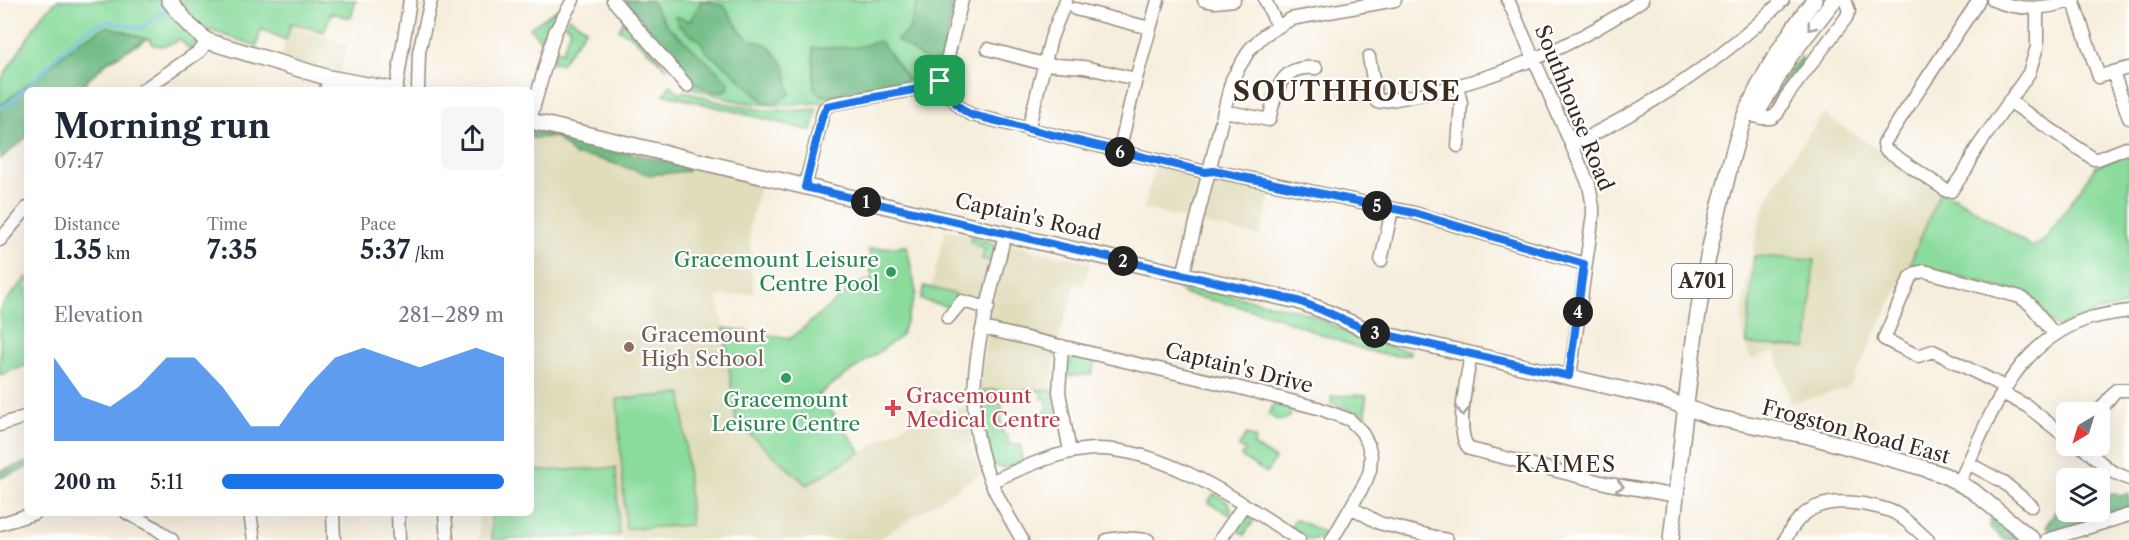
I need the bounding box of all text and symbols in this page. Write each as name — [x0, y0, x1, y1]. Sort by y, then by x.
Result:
one-way arrow — [1807, 20, 1818, 31]
street label: Southhouse Road — [1530, 21, 1619, 194]
pin — [914, 55, 965, 106]
icon: arrive — [923, 64, 956, 97]
district label: SOUTHHOUSE — [1233, 75, 1461, 108]
text: Morning run — [54, 106, 270, 147]
button: share — [441, 107, 504, 170]
pin: 6 — [1105, 137, 1135, 167]
text: 6 — [1115, 142, 1125, 162]
text: 07:47 — [54, 149, 104, 173]
pin: 1 — [851, 187, 881, 217]
street label: Captain's Road — [953, 188, 1104, 245]
pin: 5 — [1362, 191, 1392, 221]
text: 1 — [862, 192, 870, 212]
text: 5 — [1373, 196, 1381, 216]
text: Distance — [54, 214, 120, 234]
text: Time — [207, 214, 247, 234]
text: Pace — [360, 214, 396, 234]
text: 1.35 — [54, 234, 102, 266]
text: 7:35 — [207, 234, 257, 266]
text: 5:37 — [360, 234, 410, 266]
text: km — [102, 243, 130, 263]
text: /km — [410, 243, 445, 263]
pin: 2 — [1108, 246, 1138, 276]
place label: Gracemount Leisure Centre Pool — [674, 247, 879, 296]
text: 2 — [1118, 251, 1128, 271]
road number: A701 — [1672, 264, 1732, 298]
marker: Gracemount Leisure Centre Pool — [884, 265, 898, 279]
pin: 4 — [1563, 297, 1593, 327]
text: 4 — [1573, 302, 1583, 322]
text: Elevation — [54, 303, 143, 327]
text: 281–289 m — [398, 303, 504, 327]
pin: 3 — [1360, 318, 1390, 348]
place label: Gracemount High School — [641, 322, 767, 371]
text: 3 — [1370, 323, 1380, 343]
street label: Captain's Drive — [1163, 337, 1316, 398]
marker: Gracemount High School — [622, 340, 636, 354]
marker: Gracemount Leisure Centre — [779, 371, 793, 385]
place label: Gracemount Medical Centre — [906, 383, 1060, 432]
place label: Gracemount Leisure Centre — [712, 387, 860, 436]
street label: Frogston Road East — [1759, 394, 1953, 469]
marker: Gracemount Medical Centre — [884, 399, 902, 417]
north arrow — [2056, 402, 2110, 456]
map controls — [2056, 402, 2110, 522]
one-way arrow — [1457, 407, 1469, 416]
district label: KAIMES — [1515, 451, 1617, 478]
button: layers — [2056, 468, 2110, 522]
text: 200 m — [54, 470, 116, 494]
text: 5:11 — [150, 470, 183, 494]
one-way arrow — [1615, 479, 1625, 492]

